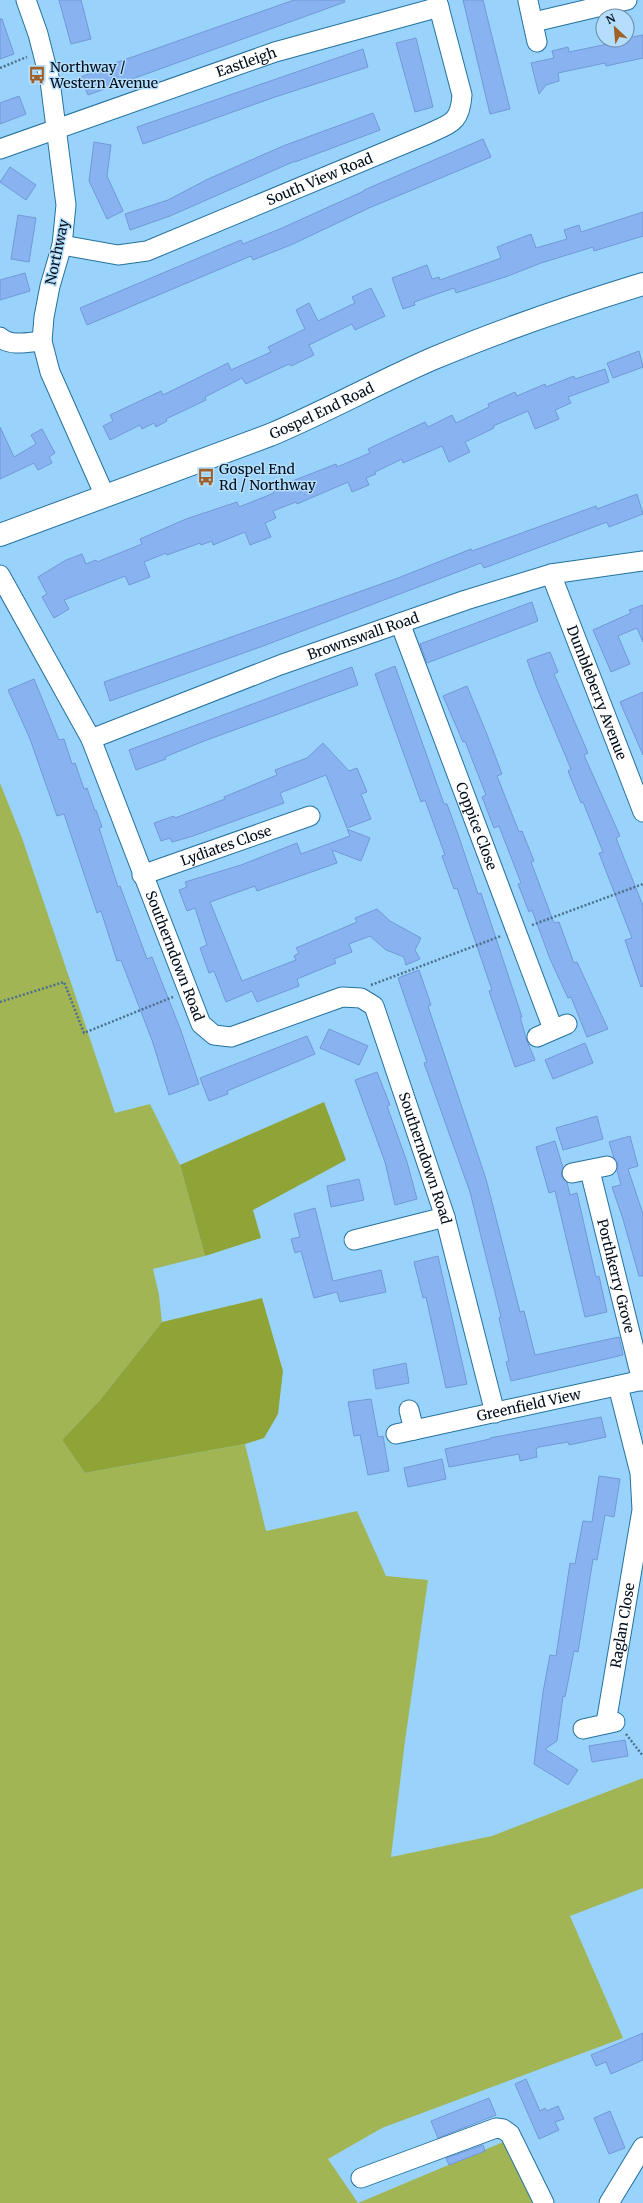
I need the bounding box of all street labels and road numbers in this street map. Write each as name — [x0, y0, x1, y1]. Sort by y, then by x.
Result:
street label: Eastleigh — [213, 43, 279, 81]
street label: South View Road — [264, 149, 376, 209]
street label: Northway — [41, 217, 73, 286]
street label: Gospel End Road — [267, 378, 377, 443]
street label: Brownswall Road — [305, 608, 422, 664]
street label: Dumbleberry Avenue — [563, 623, 631, 762]
street label: Coppice Close — [452, 780, 501, 872]
street label: Lydiates Close — [178, 821, 274, 870]
street label: Southerndown Road — [141, 888, 208, 1024]
street label: Southerndown Road — [395, 1090, 456, 1227]
street label: Porthkerry Grove — [593, 1217, 639, 1335]
street label: Greenfield View — [475, 1385, 583, 1425]
street label: Raglan Close — [606, 1581, 639, 1669]

